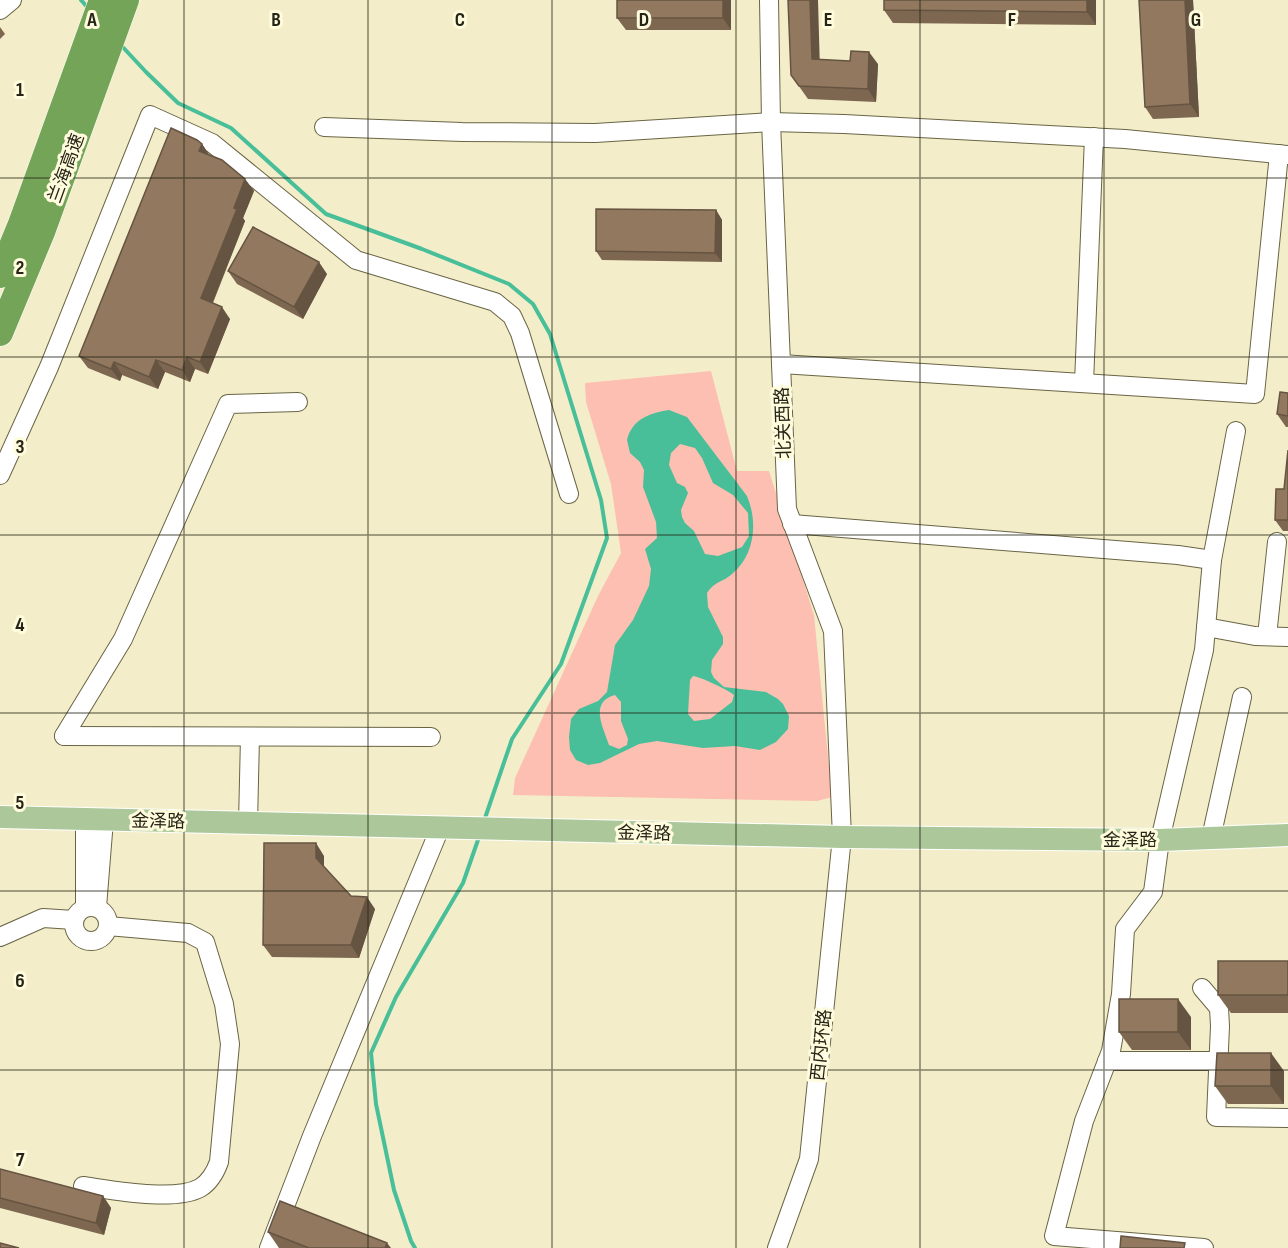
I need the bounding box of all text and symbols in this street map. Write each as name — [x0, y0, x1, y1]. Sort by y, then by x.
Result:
text: A — [86, 8, 97, 32]
text: B — [271, 8, 281, 32]
text: C — [455, 8, 465, 32]
text: D — [639, 8, 649, 32]
text: E — [824, 8, 832, 32]
text: F — [1008, 8, 1016, 32]
text: G — [1191, 8, 1201, 32]
text: 1 — [16, 78, 24, 102]
street label: 兰海高速 — [44, 131, 89, 206]
text: 2 — [16, 256, 24, 280]
street label: 北关西路 — [772, 387, 795, 459]
text: 3 — [16, 435, 25, 459]
text: 4 — [15, 613, 25, 637]
text: 5 — [16, 791, 25, 815]
street label: 金泽路 — [131, 811, 185, 832]
street label: 金泽路 — [617, 823, 671, 844]
street label: 金泽路 — [1103, 830, 1157, 851]
text: 6 — [15, 969, 25, 993]
street label: 西内环路 — [807, 1008, 836, 1082]
text: 7 — [16, 1148, 25, 1172]

